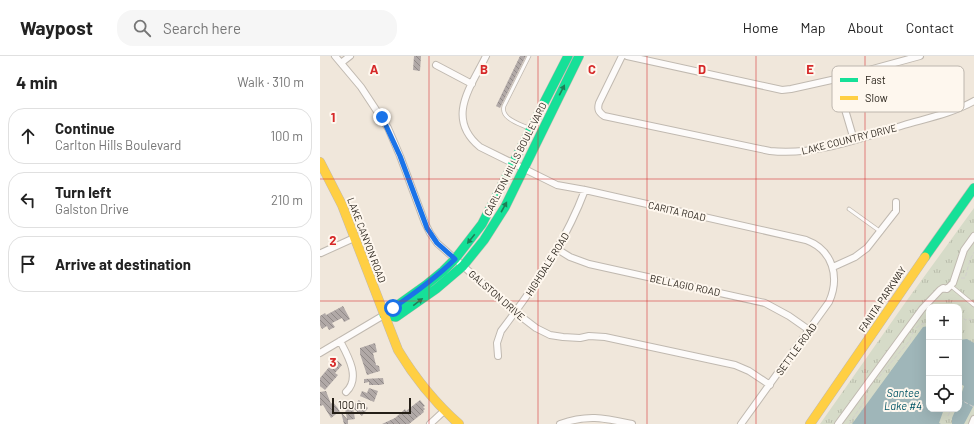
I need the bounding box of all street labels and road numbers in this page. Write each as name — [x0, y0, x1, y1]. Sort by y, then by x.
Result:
street label: CARLTON HILLS BOULEVARD — [481, 100, 549, 218]
street label: LAKE COUNTRY DRIVE — [800, 121, 898, 157]
street label: LAKE CANYON ROAD — [345, 196, 389, 284]
street label: CARITA ROAD — [647, 199, 707, 223]
street label: HIGHDALE ROAD — [523, 230, 571, 298]
street label: FANITA PARKWAY — [856, 264, 909, 334]
street label: GALSTON DRIVE — [467, 267, 527, 323]
street label: BELLAGIO ROAD — [649, 272, 721, 298]
street label: SETTLE ROAD — [773, 321, 819, 377]

